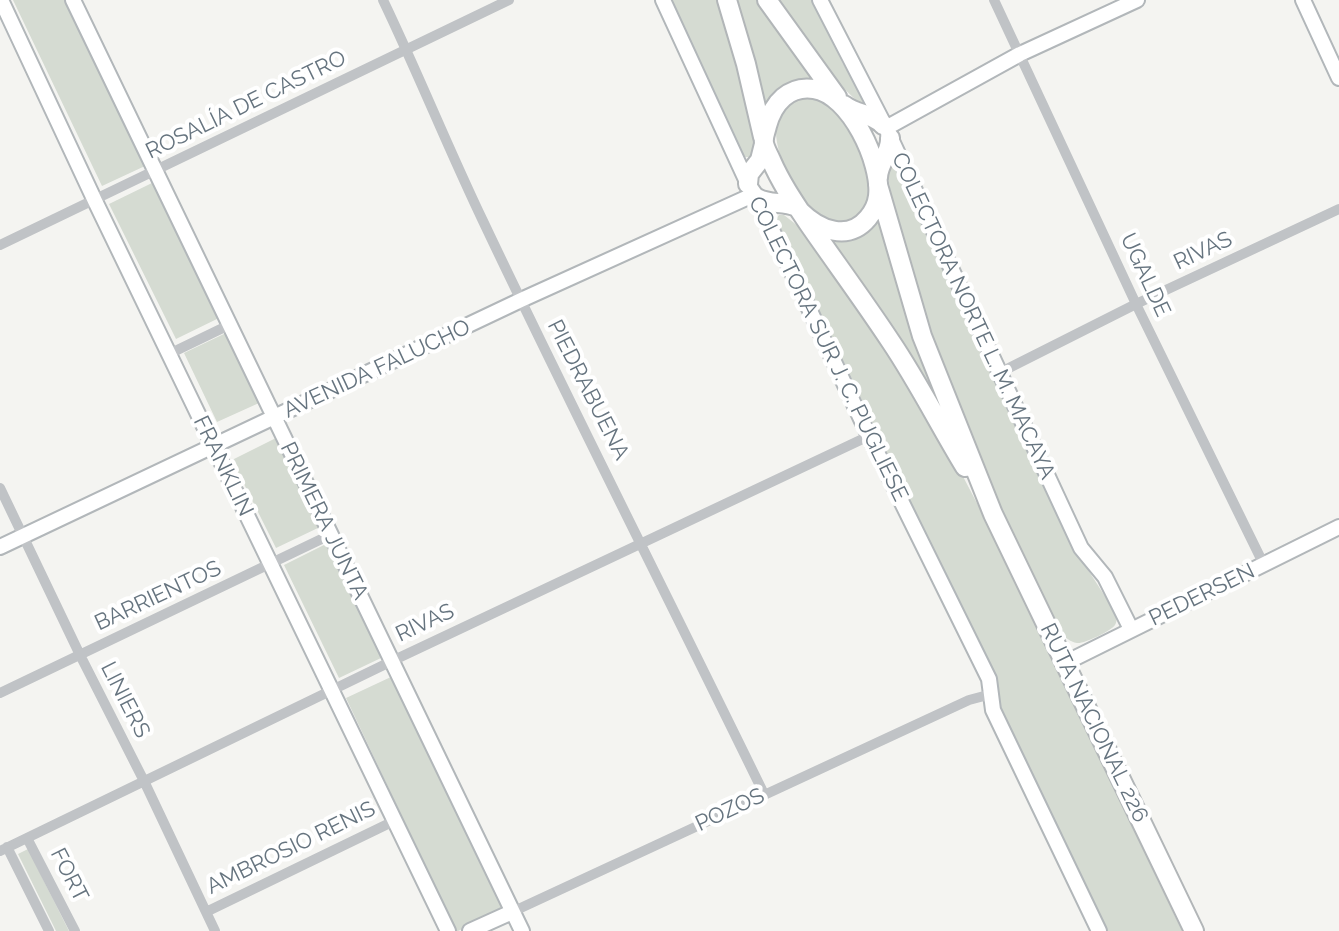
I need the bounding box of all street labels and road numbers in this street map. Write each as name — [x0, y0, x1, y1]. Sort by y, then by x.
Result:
street label: ROSALÍA DE CASTRO — [142, 45, 350, 165]
street label: COLECTORA NORTE L. M. MACAYA — [886, 148, 1060, 484]
street label: COLECTORA SUR J. C. PUGLIESE — [743, 192, 913, 506]
street label: RIVAS — [1170, 226, 1236, 276]
street label: UGALDE — [1114, 229, 1176, 321]
street label: AVENIDA FALUCHO — [279, 314, 475, 424]
street label: PIEDRABUENA — [541, 315, 635, 465]
street label: FRANKLIN — [187, 411, 259, 521]
street label: PRIMERA JUNTA — [274, 438, 374, 604]
street label: BARRIENTOS — [91, 555, 225, 637]
street label: PEDERSEN — [1145, 558, 1259, 632]
street label: RIVAS — [392, 598, 458, 648]
street label: RUTA NACIONAL 226 — [1034, 619, 1154, 827]
street label: LINIERS — [95, 658, 155, 742]
street label: POZOS — [691, 783, 769, 837]
street label: AMBROSIO RENIS — [202, 796, 380, 900]
street label: FORT — [44, 844, 94, 906]

